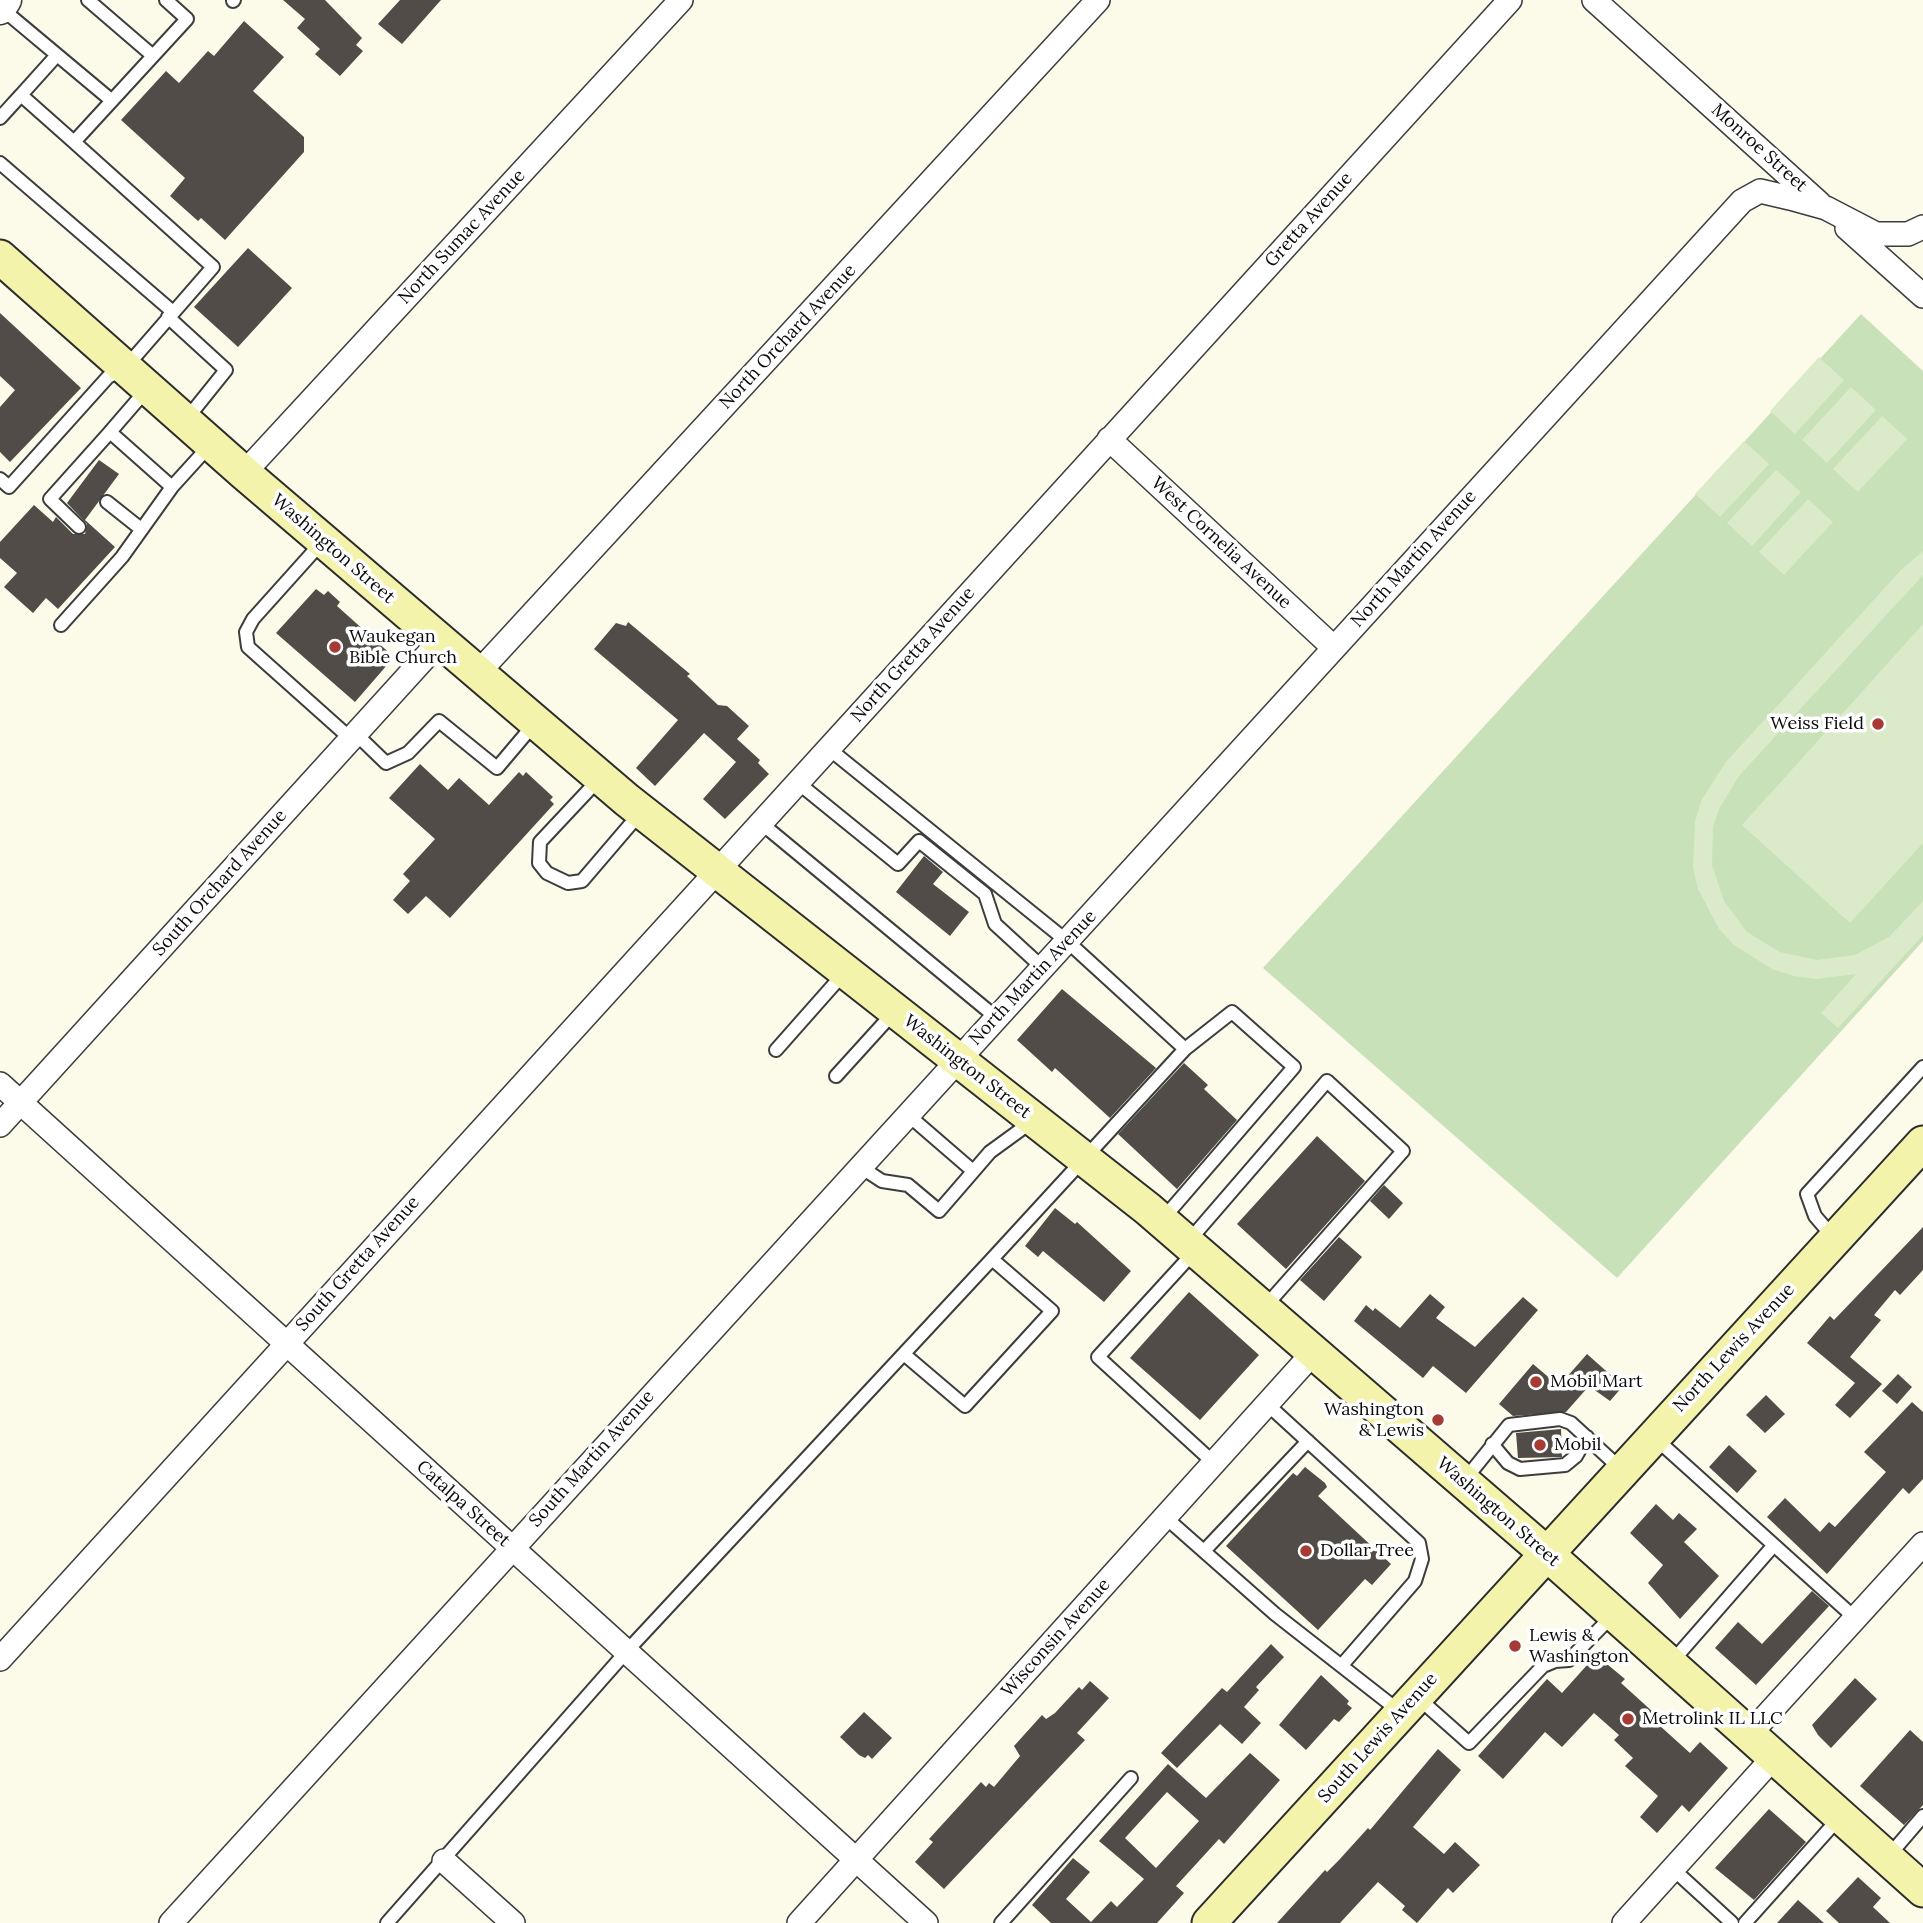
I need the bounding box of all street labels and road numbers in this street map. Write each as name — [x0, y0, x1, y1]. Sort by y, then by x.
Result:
street label: Monroe Street — [1707, 99, 1811, 197]
street label: North Sumac Avenue — [394, 165, 530, 309]
street label: Gretta Avenue — [1261, 168, 1357, 272]
street label: North Orchard Avenue — [715, 260, 861, 414]
street label: West Cornelia Avenue — [1146, 472, 1296, 614]
street label: North Martin Avenue — [1347, 486, 1481, 632]
street label: Washington Street — [267, 490, 399, 608]
street label: North Gretta Avenue — [847, 583, 979, 727]
street label: South Orchard Avenue — [148, 805, 292, 961]
street label: North Martin Avenue — [965, 906, 1101, 1050]
street label: Washington Street — [899, 1011, 1035, 1123]
street label: South Gretta Avenue — [292, 1192, 424, 1336]
street label: North Lewis Avenue — [1669, 1279, 1799, 1417]
street label: South Martin Avenue — [525, 1386, 659, 1532]
street label: Washington Street — [1432, 1453, 1564, 1571]
street label: Catalpa Street — [412, 1456, 514, 1552]
street label: Wisconsin Avenue — [997, 1574, 1115, 1702]
street label: South Lewis Avenue — [1314, 1668, 1442, 1808]

